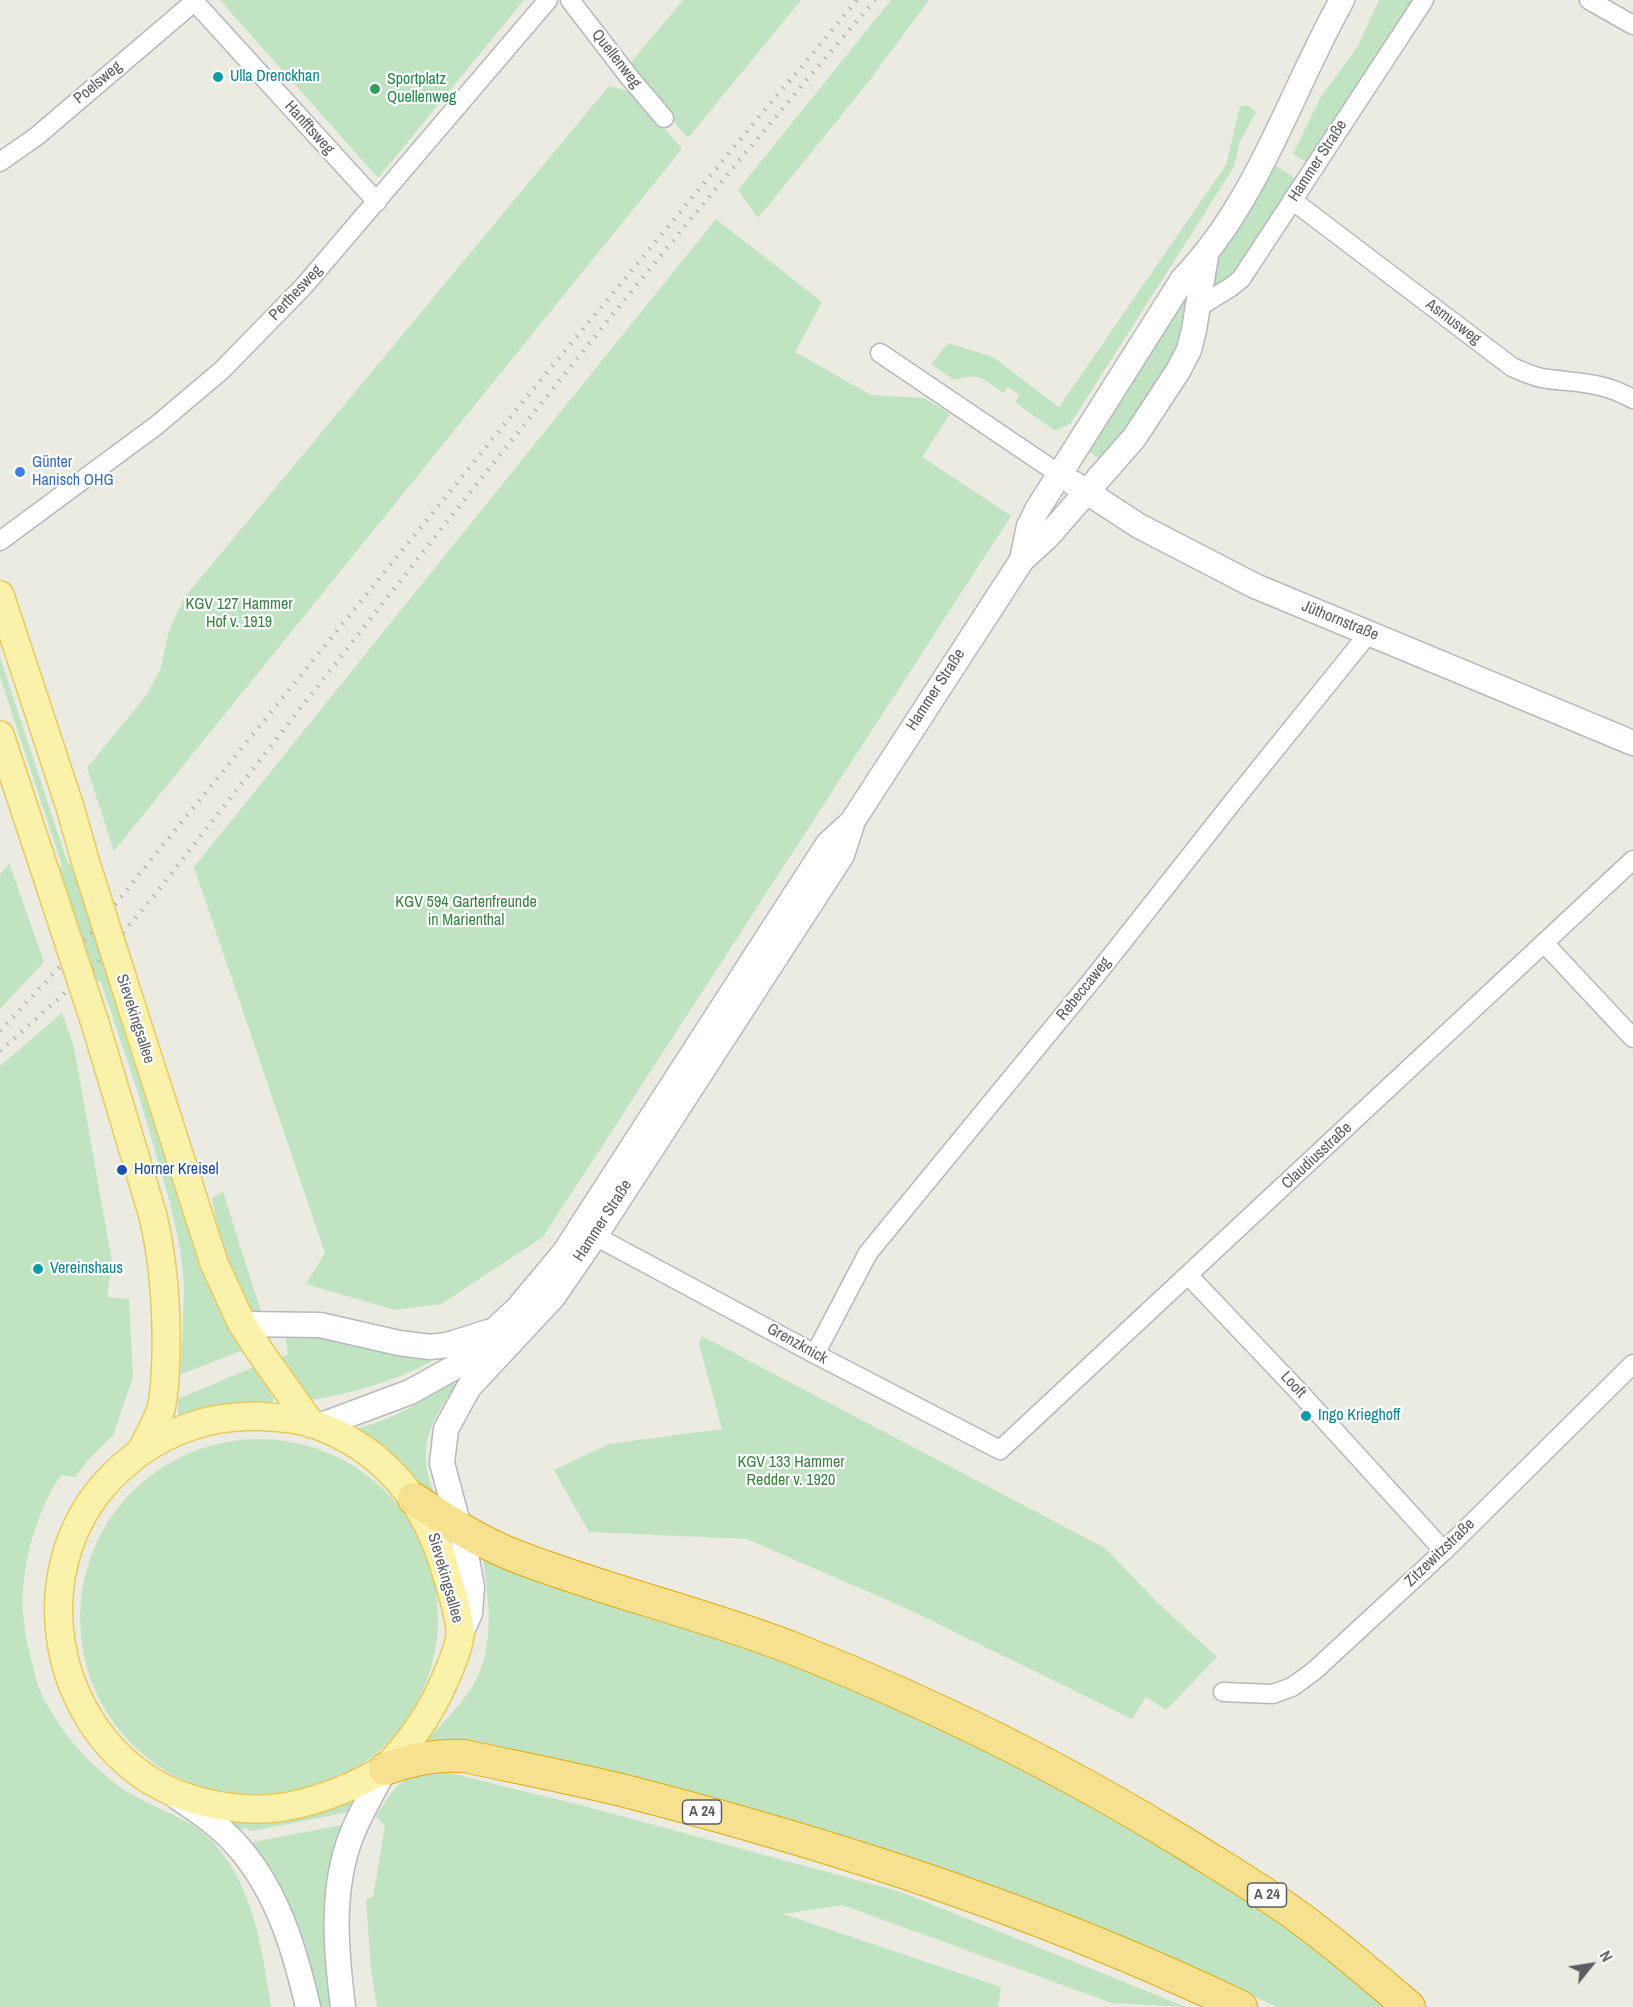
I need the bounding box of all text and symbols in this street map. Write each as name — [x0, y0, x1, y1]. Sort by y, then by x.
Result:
street label: Quellenweg — [587, 26, 645, 92]
street label: Poelsweg — [70, 57, 126, 109]
place label: Ulla Drenckhan — [230, 67, 320, 87]
marker: Ulla Drenckhan — [211, 70, 225, 84]
place label: Sportplatz Quellenweg — [387, 70, 456, 108]
marker: Sportplatz Quellenweg — [368, 82, 382, 96]
street label: Hanfftsweg — [280, 97, 338, 159]
street label: Hammer Straße — [1285, 117, 1351, 205]
street label: Perthesweg — [265, 261, 327, 325]
street label: Asmusweg — [1422, 295, 1484, 349]
place label: Günter Hanisch OHG — [32, 453, 114, 491]
marker: Günter Hanisch OHG — [13, 465, 27, 479]
park label: KGV 127 Hammer Hof v. 1919 — [185, 595, 293, 633]
street label: Jüthornstraße — [1299, 597, 1381, 645]
street label: Hammer Straße — [903, 646, 969, 734]
park label: KGV 594 Gartenfreunde in Marienthal — [395, 893, 537, 931]
street label: Rebeccaweg — [1053, 953, 1115, 1025]
street label: Sievekingsallee — [112, 972, 158, 1066]
street label: Claudiusstraße — [1278, 1119, 1356, 1193]
place label: Horner Kreisel — [134, 1160, 219, 1180]
marker: Horner Kreisel — [115, 1163, 129, 1177]
street label: Hammer Straße — [570, 1177, 636, 1265]
place label: Vereinshaus — [50, 1259, 123, 1279]
marker: Vereinshaus — [31, 1262, 45, 1276]
street label: Grenzknick — [763, 1320, 831, 1368]
street label: Looft — [1276, 1368, 1310, 1402]
place label: Ingo Krieghoff — [1318, 1406, 1400, 1426]
marker: Ingo Krieghoff — [1299, 1409, 1313, 1423]
park label: KGV 133 Hammer Redder v. 1920 — [737, 1453, 845, 1491]
street label: Zitzewitzstraße — [1401, 1515, 1479, 1591]
street label: Sievekingsallee — [423, 1531, 467, 1625]
road number: A 24 — [682, 1800, 722, 1824]
road number: A 24 — [1248, 1883, 1286, 1907]
north arrow — [1561, 1935, 1621, 1995]
text: N — [1595, 1946, 1618, 1966]

